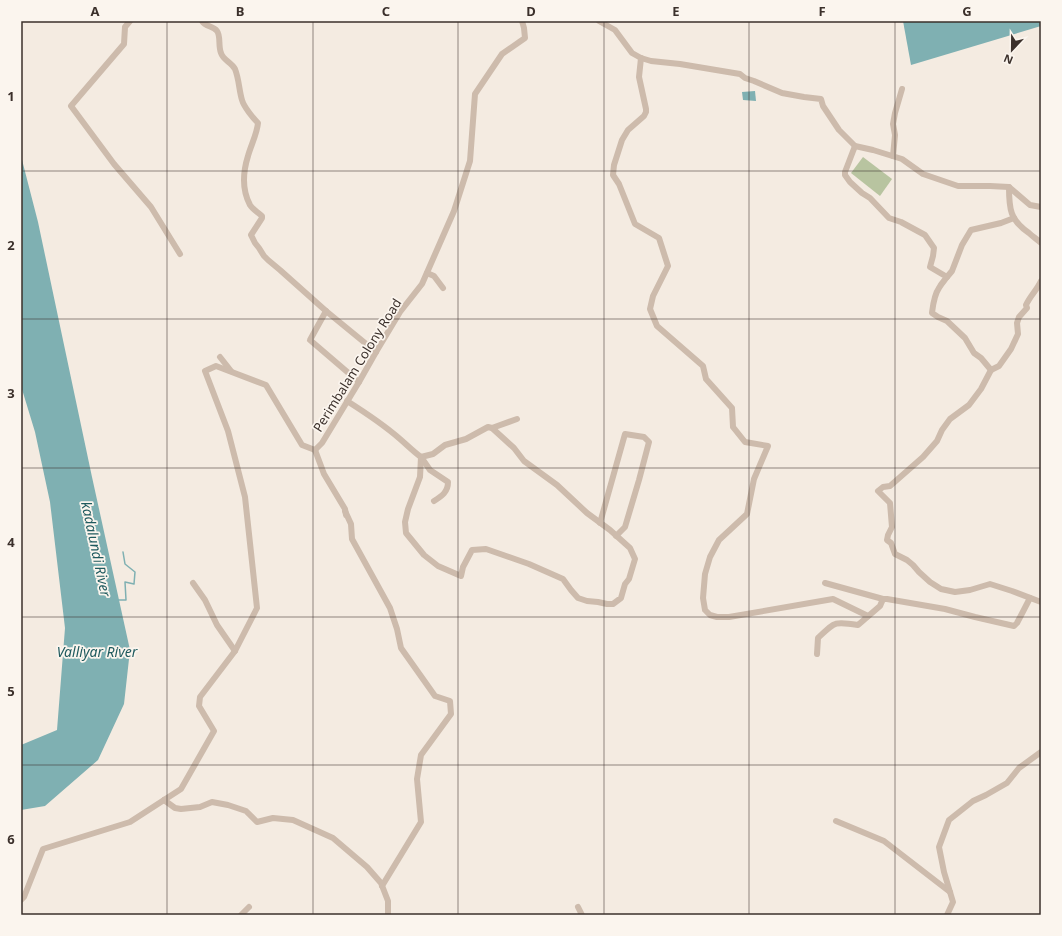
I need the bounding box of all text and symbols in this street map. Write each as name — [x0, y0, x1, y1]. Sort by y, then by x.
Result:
text: A — [91, 2, 100, 20]
text: B — [236, 2, 244, 20]
text: C — [382, 2, 390, 20]
text: D — [526, 2, 536, 20]
text: E — [672, 2, 680, 20]
text: F — [818, 2, 826, 20]
text: G — [962, 2, 972, 20]
north arrow — [992, 30, 1032, 70]
text: N — [1001, 51, 1015, 68]
text: 1 — [7, 87, 15, 105]
text: 2 — [7, 236, 15, 254]
street label: Perimbalam Colony Road — [309, 295, 405, 435]
text: 3 — [7, 384, 15, 402]
water label: kadalundi River — [77, 500, 116, 599]
text: 4 — [7, 533, 15, 551]
water label: Valliyar River — [57, 642, 138, 661]
text: 5 — [7, 682, 15, 700]
text: 6 — [7, 830, 15, 848]

